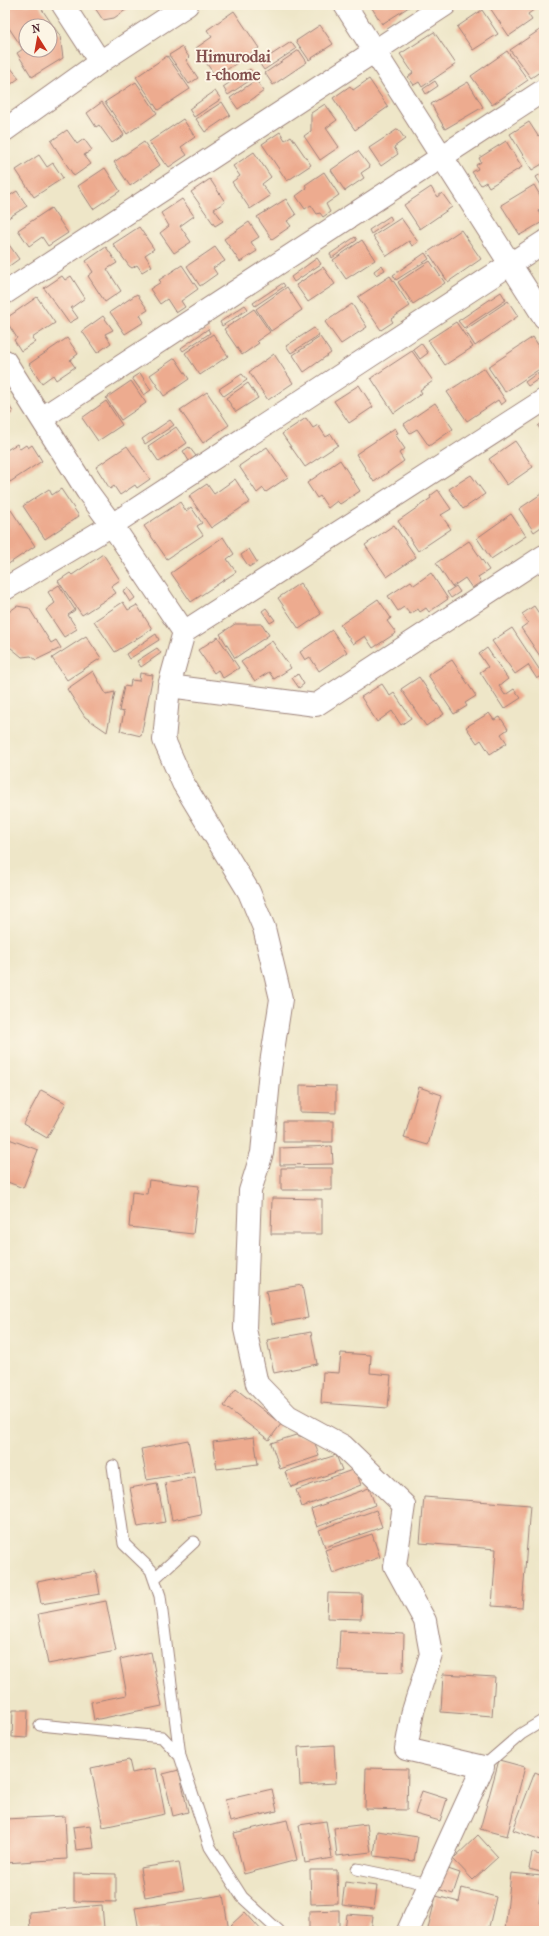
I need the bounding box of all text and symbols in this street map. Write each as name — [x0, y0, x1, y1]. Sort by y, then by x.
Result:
north arrow — [18, 18, 58, 58]
text: N — [31, 21, 42, 36]
district label: Himurodai 1-chome — [195, 47, 271, 84]

